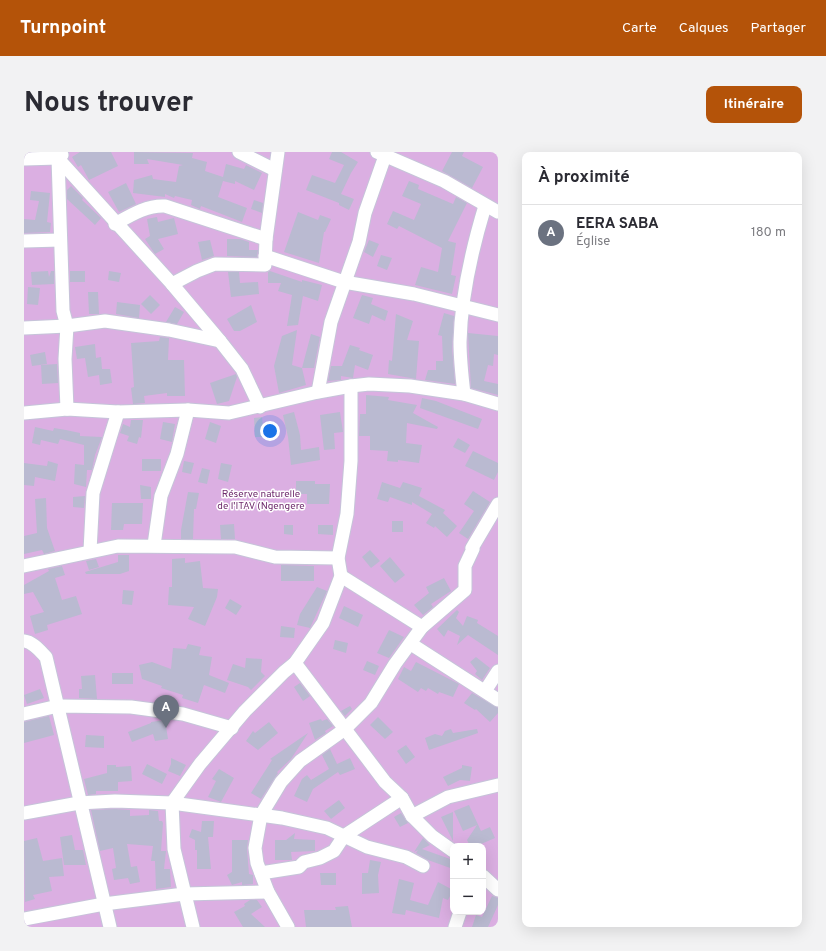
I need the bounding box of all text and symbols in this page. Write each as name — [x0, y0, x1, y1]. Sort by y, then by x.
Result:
text: Turnpoint — [20, 16, 106, 40]
text: Carte — [622, 20, 657, 37]
text: Calques — [679, 20, 729, 37]
text: Partager — [751, 20, 806, 37]
text: Nous trouver — [24, 86, 193, 122]
button: Itinéraire — [706, 86, 802, 123]
text: À proximité — [538, 167, 630, 189]
text: EERA SABA — [576, 215, 659, 234]
text: A — [546, 225, 556, 241]
text: 180 m — [751, 225, 786, 241]
text: Église — [576, 234, 610, 250]
your location — [260, 421, 280, 441]
park label: Réserve naturelle de l'ITAV (Ngengere — [217, 488, 305, 513]
pin: A — [153, 695, 179, 728]
map controls — [450, 843, 486, 915]
button: + — [450, 843, 486, 879]
button: − — [450, 879, 486, 915]

